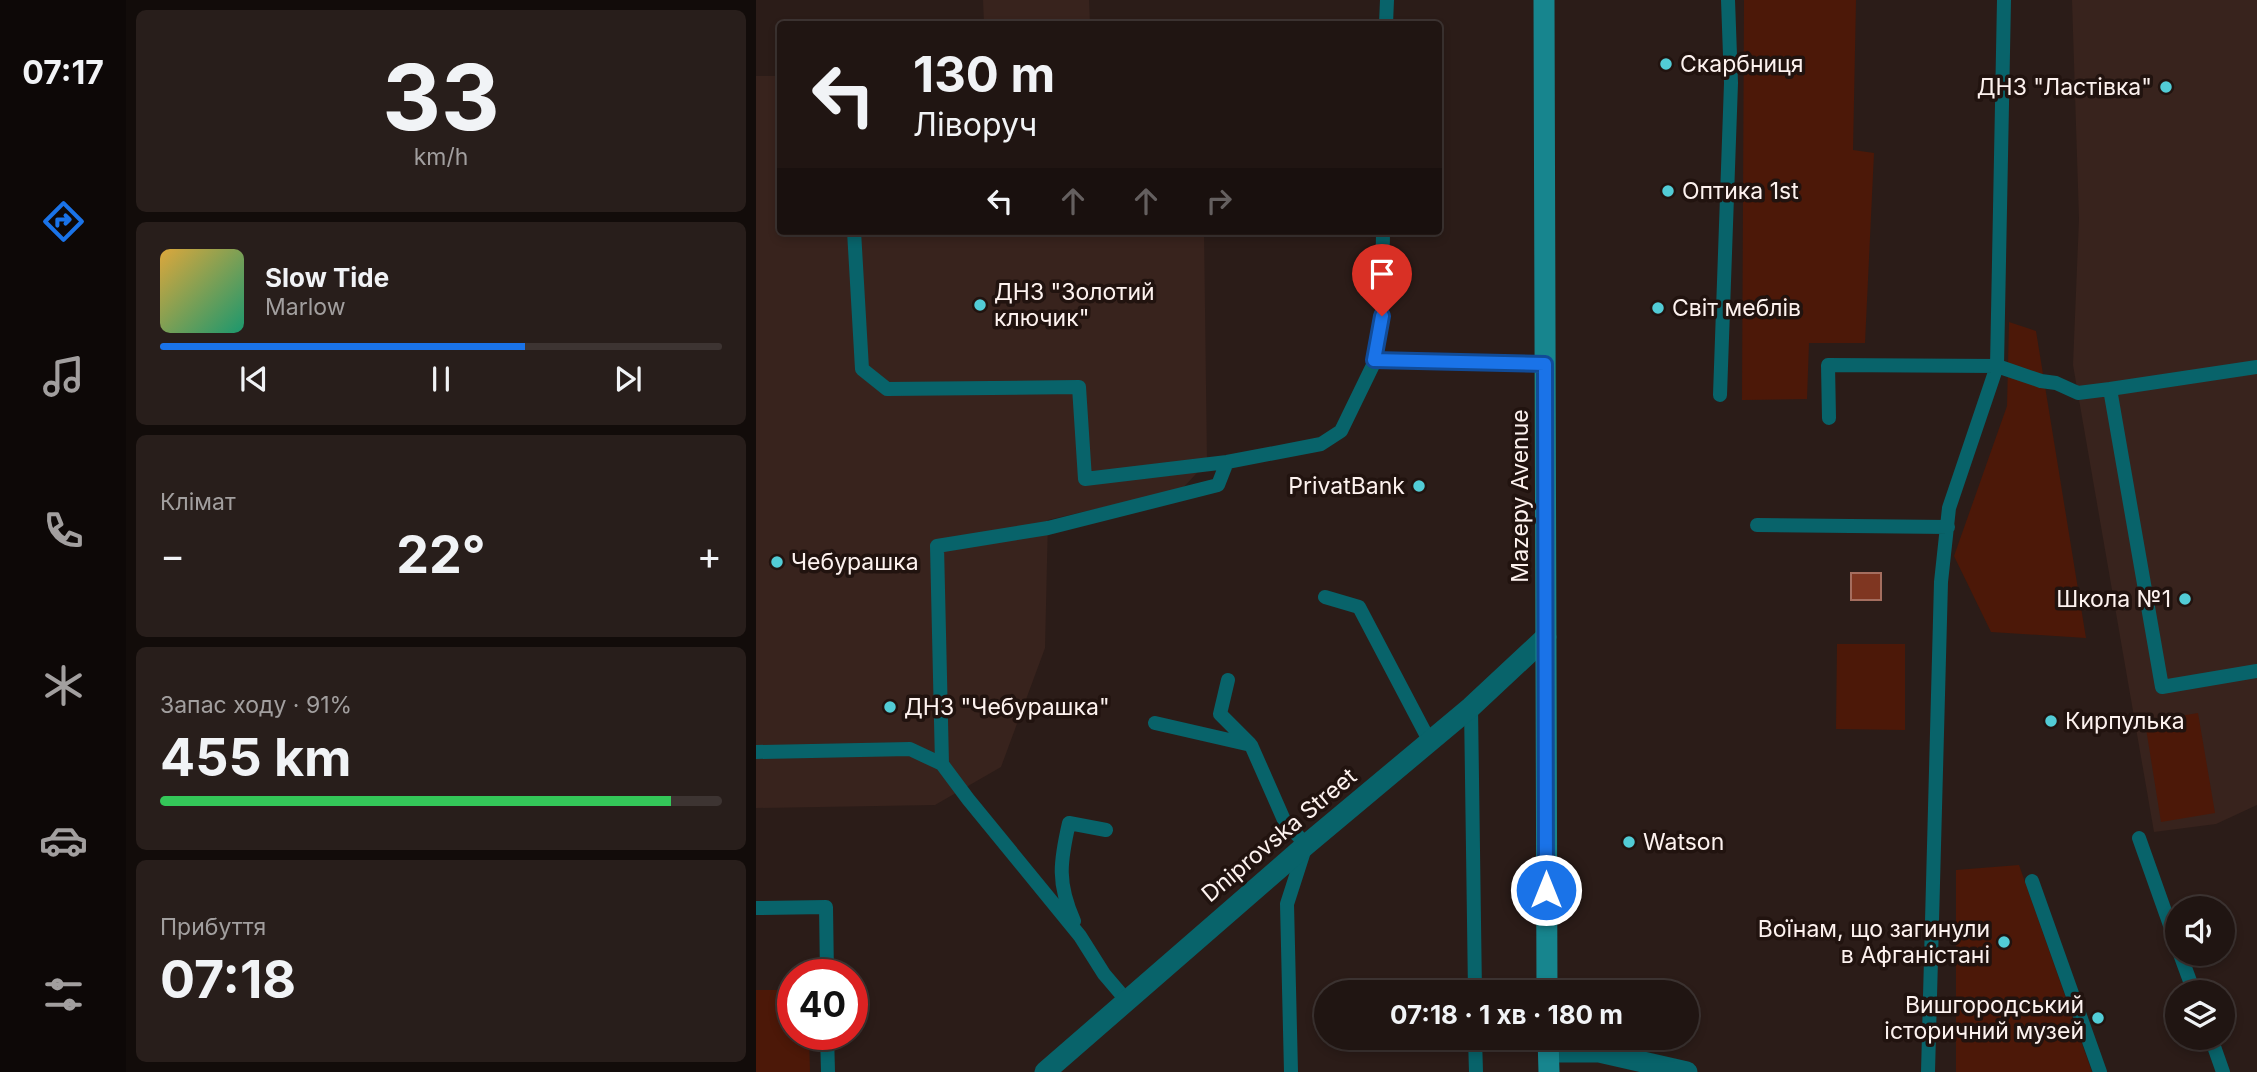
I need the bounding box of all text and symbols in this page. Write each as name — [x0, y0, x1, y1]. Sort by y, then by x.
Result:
text: 33 — [382, 42, 500, 152]
text: 130 m — [913, 45, 1055, 104]
icon: left — [798, 49, 889, 140]
place label: Скарбниця — [1680, 50, 1804, 78]
text: 07:17 — [22, 53, 104, 92]
marker: Скарбниця — [1658, 56, 1674, 72]
place label: ДНЗ "Ластівка" — [1977, 73, 2152, 101]
marker: ДНЗ "Ластівка" — [2158, 79, 2174, 95]
text: Ліворуч — [913, 105, 1037, 144]
text: km/h — [414, 143, 468, 171]
place label: Оптика 1st — [1682, 177, 1799, 205]
icon: left — [981, 182, 1019, 220]
icon: ahead — [1054, 182, 1092, 220]
icon: ahead — [1127, 182, 1165, 220]
icon: right — [1200, 182, 1238, 220]
marker: Оптика 1st — [1660, 183, 1676, 199]
icon: directions — [39, 197, 88, 246]
pin — [1352, 244, 1412, 316]
icon: arrive — [1363, 255, 1401, 293]
text: Slow Tide — [265, 262, 389, 293]
place label: ДНЗ "Золотий ключик" — [994, 278, 1155, 332]
text: Marlow — [265, 293, 345, 321]
place label: Світ меблів — [1672, 294, 1801, 322]
marker: ДНЗ "Золотий ключик" — [972, 297, 988, 313]
marker: Світ меблів — [1650, 300, 1666, 316]
icon: music — [39, 352, 88, 401]
icon: previous — [235, 360, 273, 398]
icon: pause — [422, 360, 460, 398]
icon: next — [609, 360, 647, 398]
street label: Mazepy Avenue — [1506, 409, 1534, 583]
place label: PrivatBank — [1288, 472, 1405, 500]
marker: PrivatBank — [1411, 478, 1427, 494]
text: Клімат — [160, 488, 236, 516]
icon: phone — [39, 506, 88, 555]
text: 22° — [396, 523, 486, 586]
text: − — [160, 532, 185, 578]
text: + — [697, 532, 722, 578]
place label: Чебурашка — [791, 548, 919, 576]
marker: Чебурашка — [769, 554, 785, 570]
place label: Школа №1 — [2056, 585, 2171, 613]
marker: Школа №1 — [2177, 591, 2193, 607]
icon: climate — [39, 661, 88, 710]
text: Запас ходу · 91% — [160, 691, 352, 719]
place label: ДНЗ "Чебурашка" — [904, 693, 1110, 721]
marker: ДНЗ "Чебурашка" — [882, 699, 898, 715]
place label: Кирпулька — [2065, 707, 2185, 735]
marker: Кирпулька — [2043, 713, 2059, 729]
text: 455 km — [160, 726, 352, 789]
street label: Dniprovska Street — [1196, 762, 1362, 908]
icon: car — [39, 816, 88, 865]
place label: Watson — [1643, 828, 1724, 856]
marker: Watson — [1621, 834, 1637, 850]
position arrow — [1509, 853, 1583, 927]
map controls — [2165, 896, 2235, 1050]
button: sound — [2165, 896, 2235, 966]
text: Прибуття — [160, 913, 266, 941]
place label: Воїнам, що загинули в Афганістані — [1758, 915, 1990, 969]
marker: Воїнам, що загинули в Афганістані — [1996, 934, 2012, 950]
text: 07:18 — [160, 948, 296, 1011]
speed limit sign: 40 — [777, 959, 868, 1050]
icon: filters — [39, 970, 88, 1019]
button: layers — [2165, 980, 2235, 1050]
place label: Вишгородський історичний музей — [1884, 991, 2084, 1045]
text: 07:18 · 1 хв · 180 m — [1390, 999, 1623, 1030]
marker: Вишгородський історичний музей — [2090, 1010, 2106, 1026]

